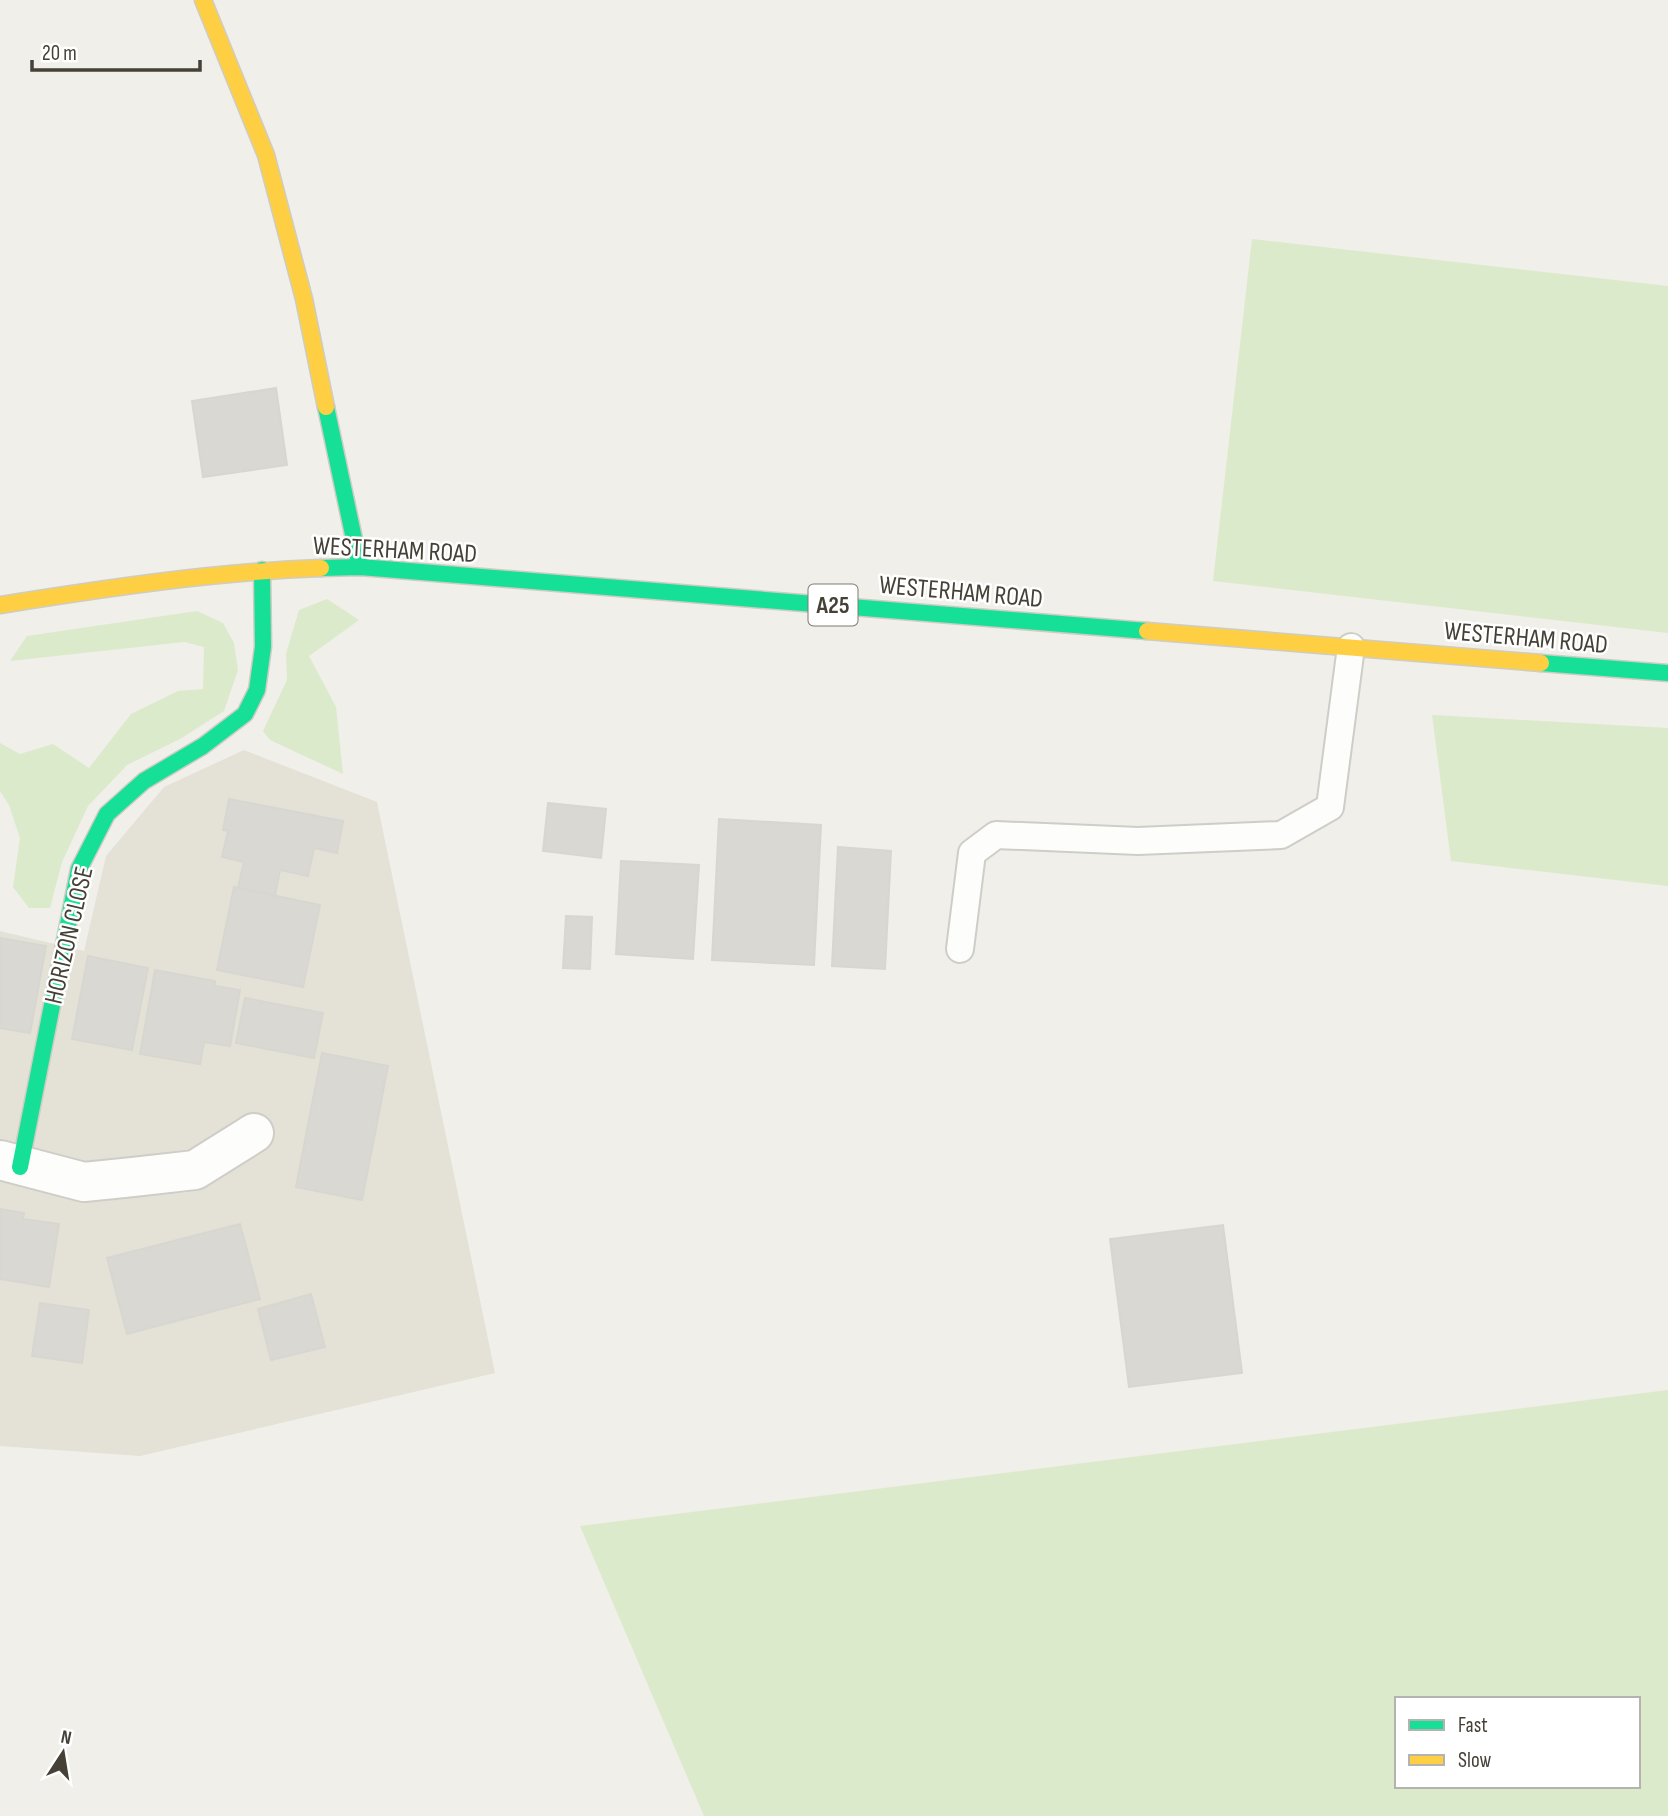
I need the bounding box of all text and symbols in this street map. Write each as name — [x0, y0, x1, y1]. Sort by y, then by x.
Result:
scale bar — [32, 28, 200, 72]
text: 20 m — [42, 41, 77, 66]
street label: WESTERHAM ROAD — [312, 531, 478, 570]
street label: WESTERHAM ROAD — [878, 570, 1044, 615]
road number: A25 — [808, 584, 858, 626]
street label: WESTERHAM ROAD — [1443, 616, 1609, 661]
street label: HORIZON CLOSE — [39, 864, 100, 1007]
legend — [1395, 1697, 1640, 1788]
text: Fast — [1458, 1713, 1488, 1738]
north arrow — [28, 1718, 98, 1788]
text: N — [59, 1726, 74, 1750]
text: Slow — [1458, 1748, 1492, 1773]

